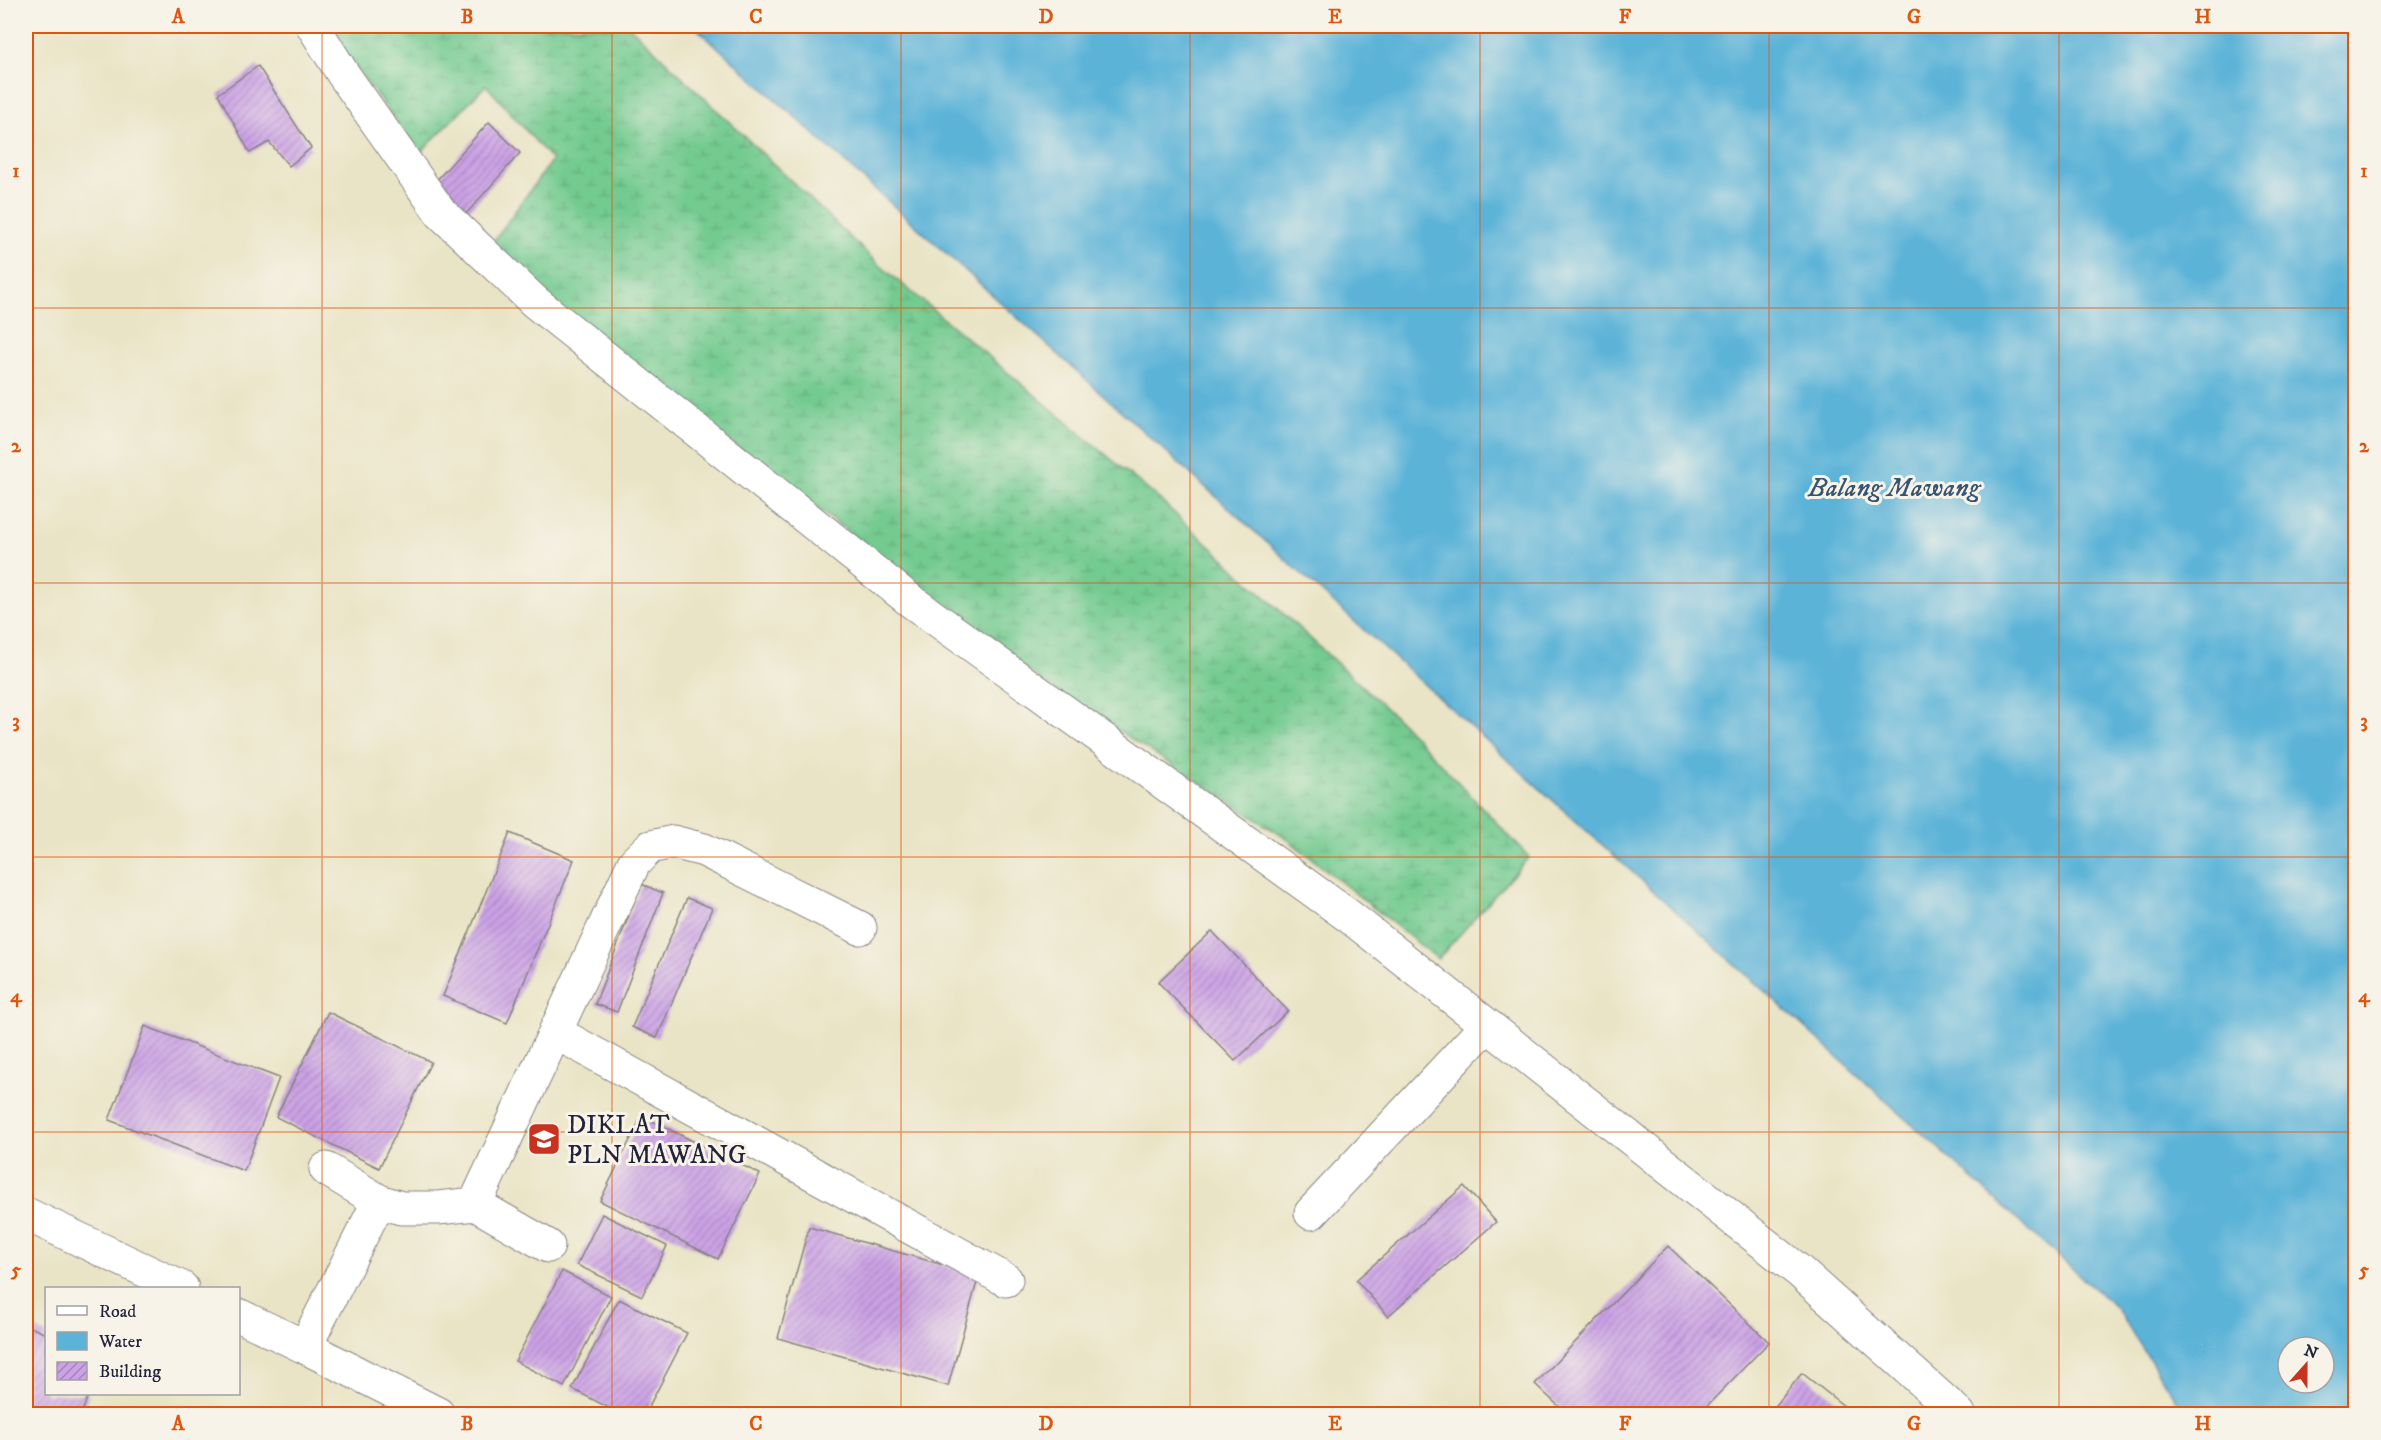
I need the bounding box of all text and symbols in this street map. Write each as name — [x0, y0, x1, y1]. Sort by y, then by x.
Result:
text: A — [171, 5, 186, 30]
text: B — [461, 5, 473, 30]
text: C — [749, 5, 763, 30]
text: D — [1039, 5, 1054, 30]
text: E — [1328, 5, 1342, 30]
text: F — [1619, 5, 1632, 30]
text: G — [1907, 5, 1921, 30]
text: H — [2195, 5, 2212, 30]
text: 1 — [12, 159, 20, 184]
text: 1 — [2360, 159, 2368, 184]
text: 2 — [11, 434, 22, 459]
text: 2 — [2359, 434, 2370, 459]
water label: Balang Mawang — [1807, 471, 1982, 505]
text: 3 — [12, 709, 20, 734]
text: 3 — [2360, 709, 2368, 734]
text: 4 — [10, 984, 23, 1009]
text: 4 — [2358, 984, 2371, 1009]
place label: DIKLAT PLN MAWANG — [567, 1109, 746, 1172]
school or university icon: DIKLAT PLN MAWANG — [526, 1121, 562, 1157]
text: 5 — [10, 1258, 21, 1283]
text: 5 — [2358, 1258, 2369, 1283]
legend — [45, 1287, 240, 1395]
text: Road — [99, 1301, 136, 1323]
text: Water — [98, 1331, 142, 1353]
north arrow — [2276, 1335, 2336, 1395]
text: N — [2301, 1340, 2321, 1364]
text: Building — [99, 1361, 161, 1383]
text: A — [171, 1412, 186, 1437]
text: B — [461, 1412, 473, 1437]
text: C — [749, 1412, 763, 1437]
text: D — [1039, 1412, 1054, 1437]
text: E — [1328, 1412, 1342, 1437]
text: F — [1619, 1412, 1632, 1437]
text: G — [1907, 1412, 1921, 1437]
text: H — [2195, 1412, 2212, 1437]

